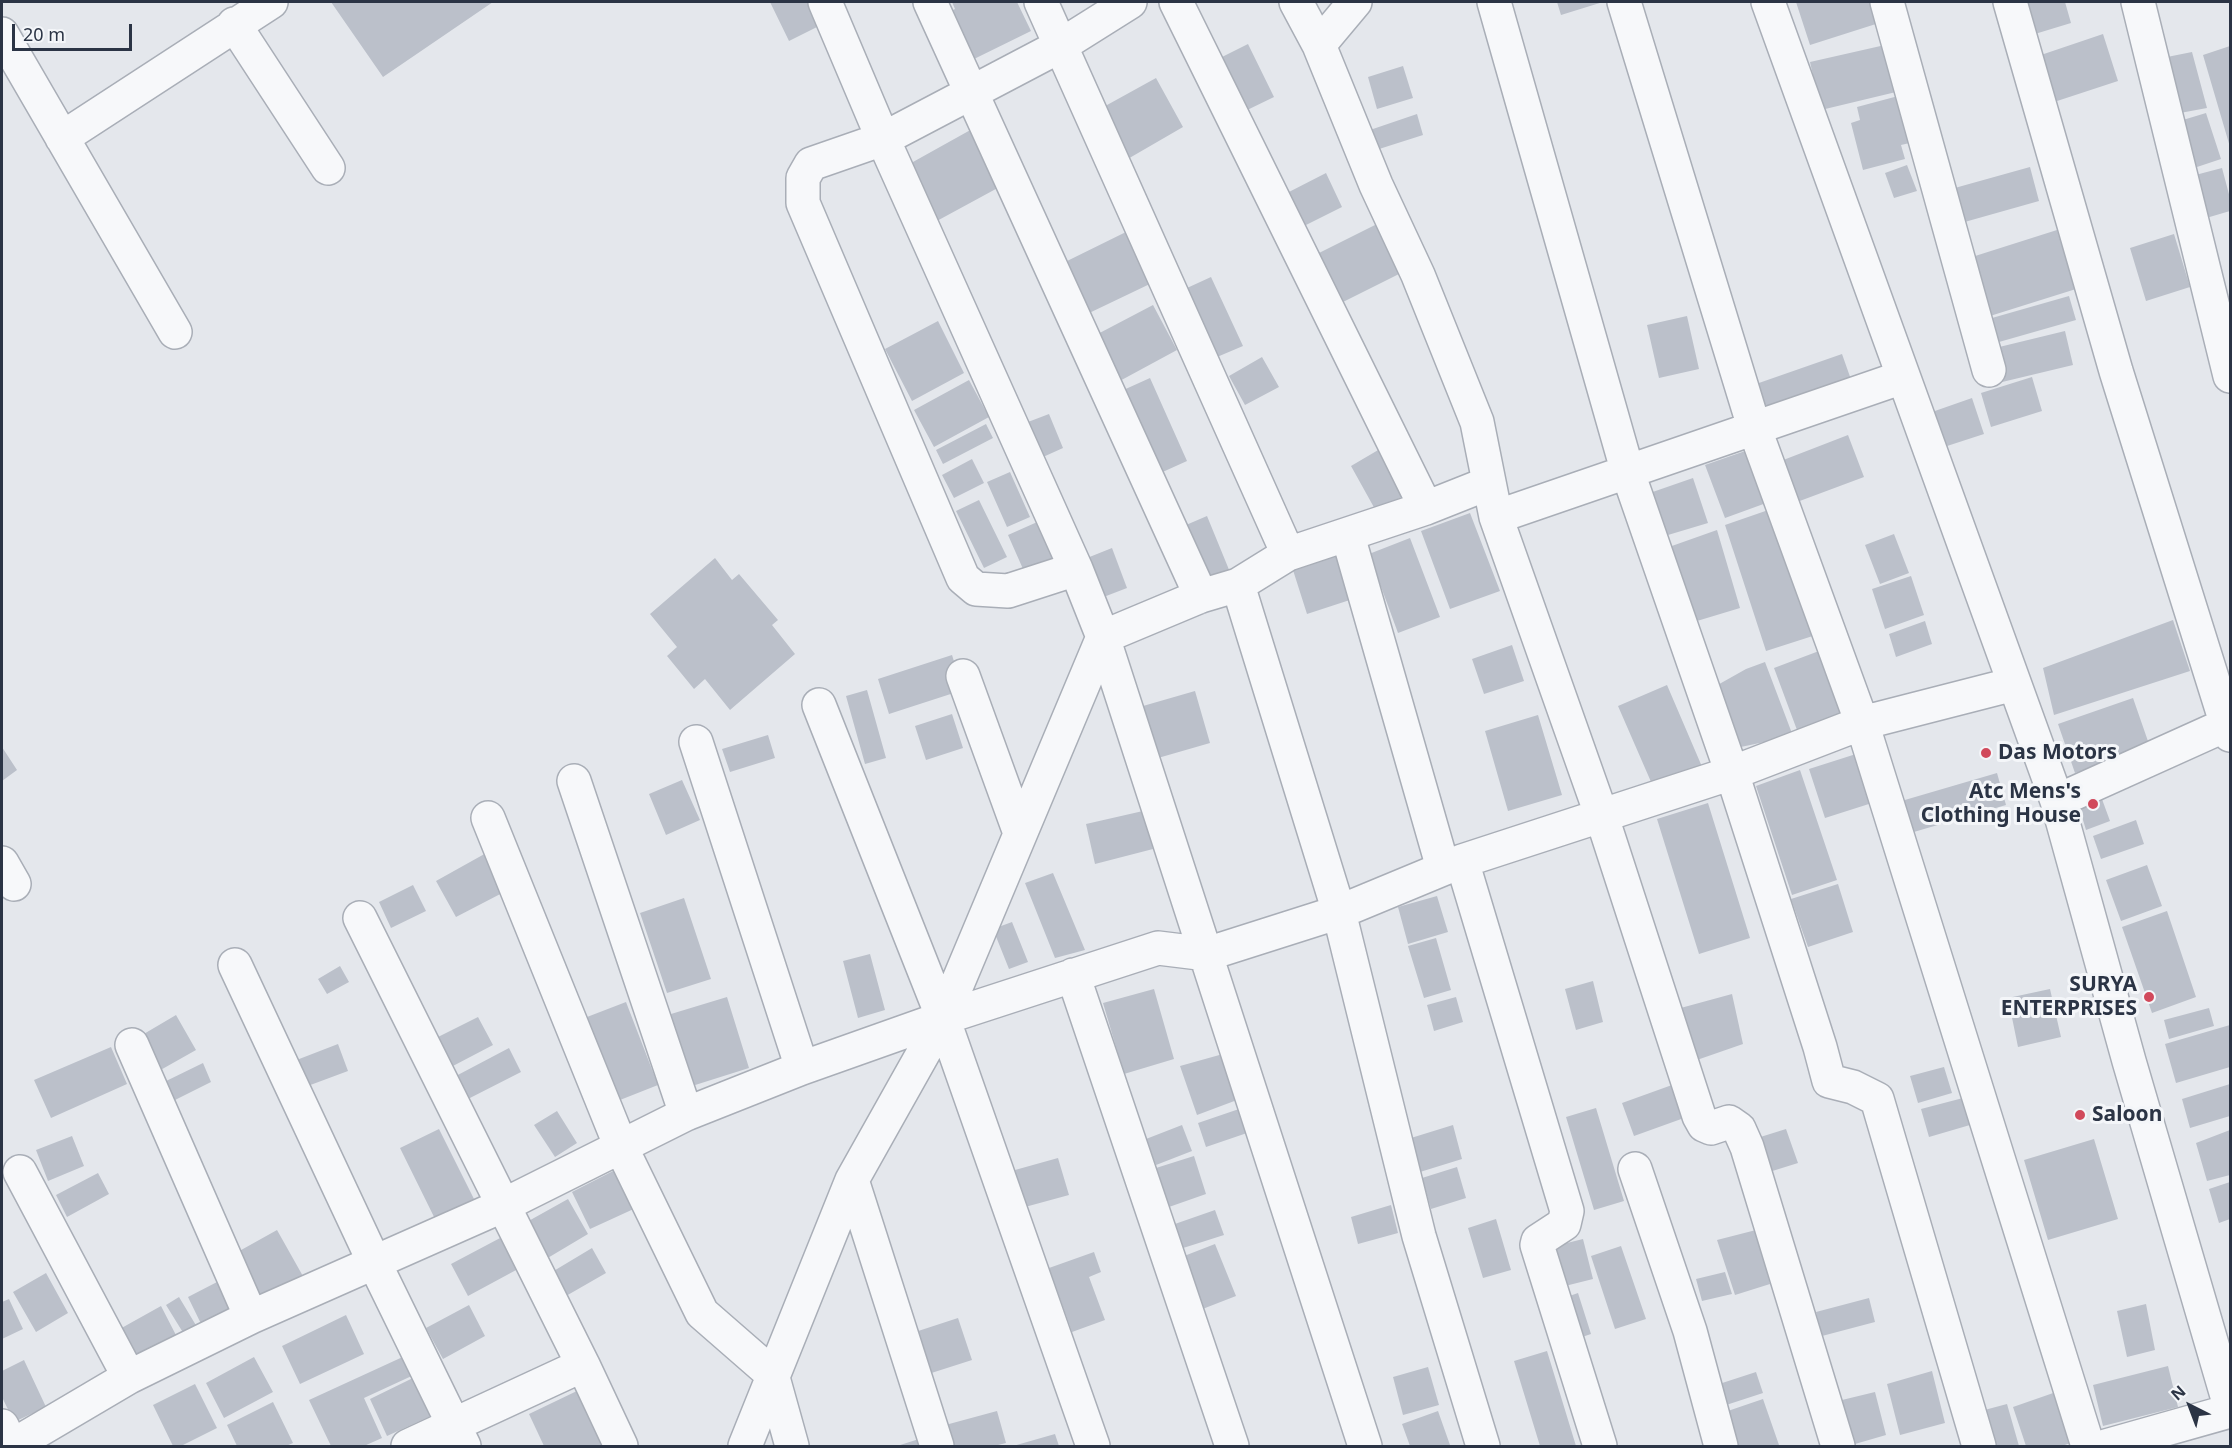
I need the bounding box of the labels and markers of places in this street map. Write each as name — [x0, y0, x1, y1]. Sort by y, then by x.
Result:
place label: Das Motors — [1998, 740, 2117, 766]
marker: Das Motors — [1979, 746, 1993, 760]
place label: Atc Mens's Clothing House — [1921, 779, 2081, 829]
marker: Atc Mens's Clothing House — [2086, 797, 2100, 811]
place label: SURYA ENTERPRISES — [2001, 972, 2137, 1022]
marker: SURYA ENTERPRISES — [2142, 990, 2156, 1004]
place label: Saloon — [2092, 1102, 2162, 1128]
marker: Saloon — [2073, 1108, 2087, 1122]

